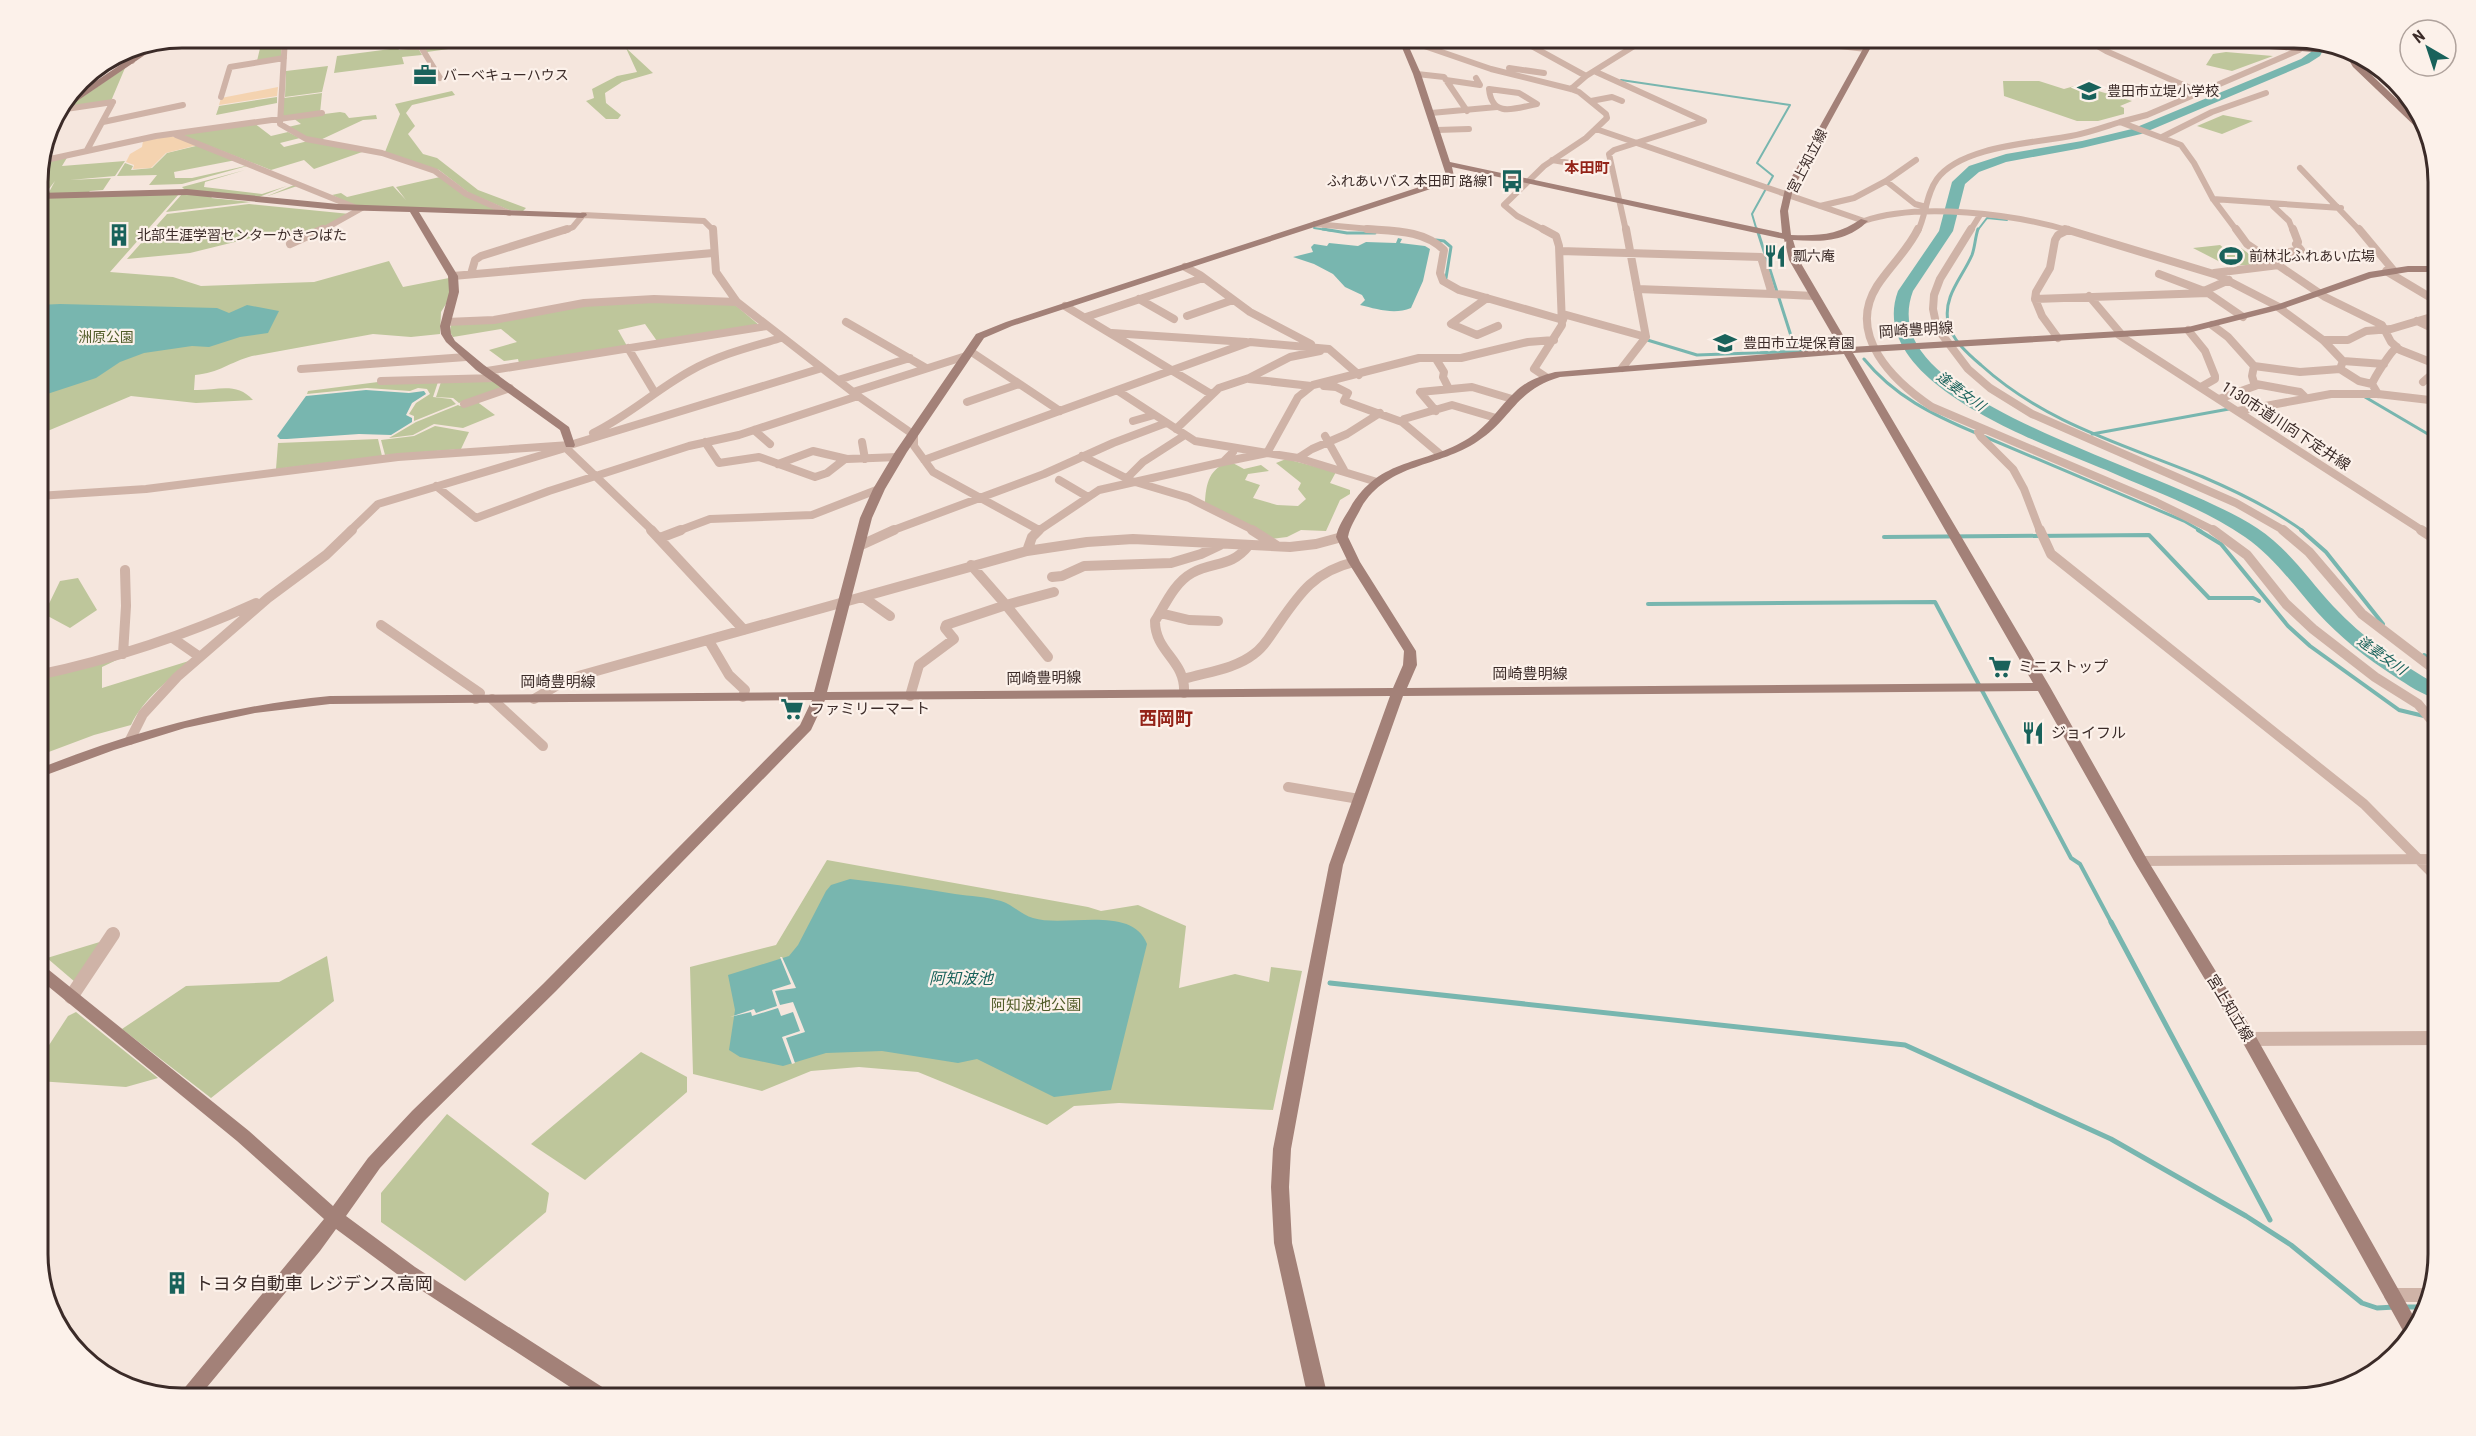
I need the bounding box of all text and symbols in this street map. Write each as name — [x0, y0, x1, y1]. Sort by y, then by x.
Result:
north arrow — [2398, 18, 2458, 78]
text: N — [2409, 26, 2429, 47]
office icon: バーベキューハウス — [412, 62, 438, 88]
place label: バーベキューハウス — [443, 67, 569, 83]
school or university icon: 豊田市立堤小学校 — [2076, 78, 2102, 104]
place label: 豊田市立堤小学校 — [2107, 83, 2219, 99]
street label: 宮上知立線 — [1784, 126, 1830, 196]
district label: 本田町 — [1564, 159, 1610, 177]
bus stop icon: ふれあいバス 本田町 路線1 — [1499, 168, 1525, 194]
place label: ふれあいバス 本田町 路線1 — [1327, 173, 1494, 189]
building icon: 北部生涯学習センターかきつばた — [106, 222, 132, 248]
place label: 北部生涯学習センターかきつばた — [137, 227, 347, 243]
restaurant icon: 瓢六庵 — [1762, 243, 1788, 269]
sports icon: 前林北ふれあい広場 — [2218, 243, 2244, 269]
place label: 瓢六庵 — [1793, 248, 1835, 264]
place label: 前林北ふれあい広場 — [2249, 248, 2375, 264]
street label: 岡崎豊明線 — [1878, 318, 1954, 342]
park label: 洲原公園 — [78, 329, 134, 345]
school or university icon: 豊田市立堤保育園 — [1712, 330, 1738, 356]
place label: 豊田市立堤保育園 — [1743, 335, 1855, 351]
water label: 逢妻女川 — [1934, 368, 1990, 415]
street label: 1130市道川向下定井線 — [2218, 378, 2354, 474]
water label: 逢妻女川 — [2354, 632, 2411, 679]
supermarket icon: ミニストップ — [1987, 654, 2013, 680]
place label: ミニストップ — [2018, 658, 2108, 676]
street label: 岡崎豊明線 — [1492, 665, 1568, 683]
street label: 岡崎豊明線 — [1006, 668, 1082, 688]
street label: 岡崎豊明線 — [520, 673, 596, 691]
supermarket icon: ファミリーマート — [779, 696, 805, 722]
place label: ファミリーマート — [810, 700, 930, 718]
district label: 西岡町 — [1139, 708, 1193, 729]
restaurant icon: ジョイフル — [2020, 720, 2046, 746]
place label: ジョイフル — [2051, 724, 2126, 742]
water label: 阿知波池 — [929, 969, 995, 988]
street label: 宮上知立線 — [2203, 971, 2257, 1045]
park label: 阿知波池公園 — [991, 996, 1081, 1014]
building icon: トヨタ自動車 レジデンス高岡 — [164, 1270, 190, 1296]
place label: トヨタ自動車 レジデンス高岡 — [195, 1273, 433, 1294]

